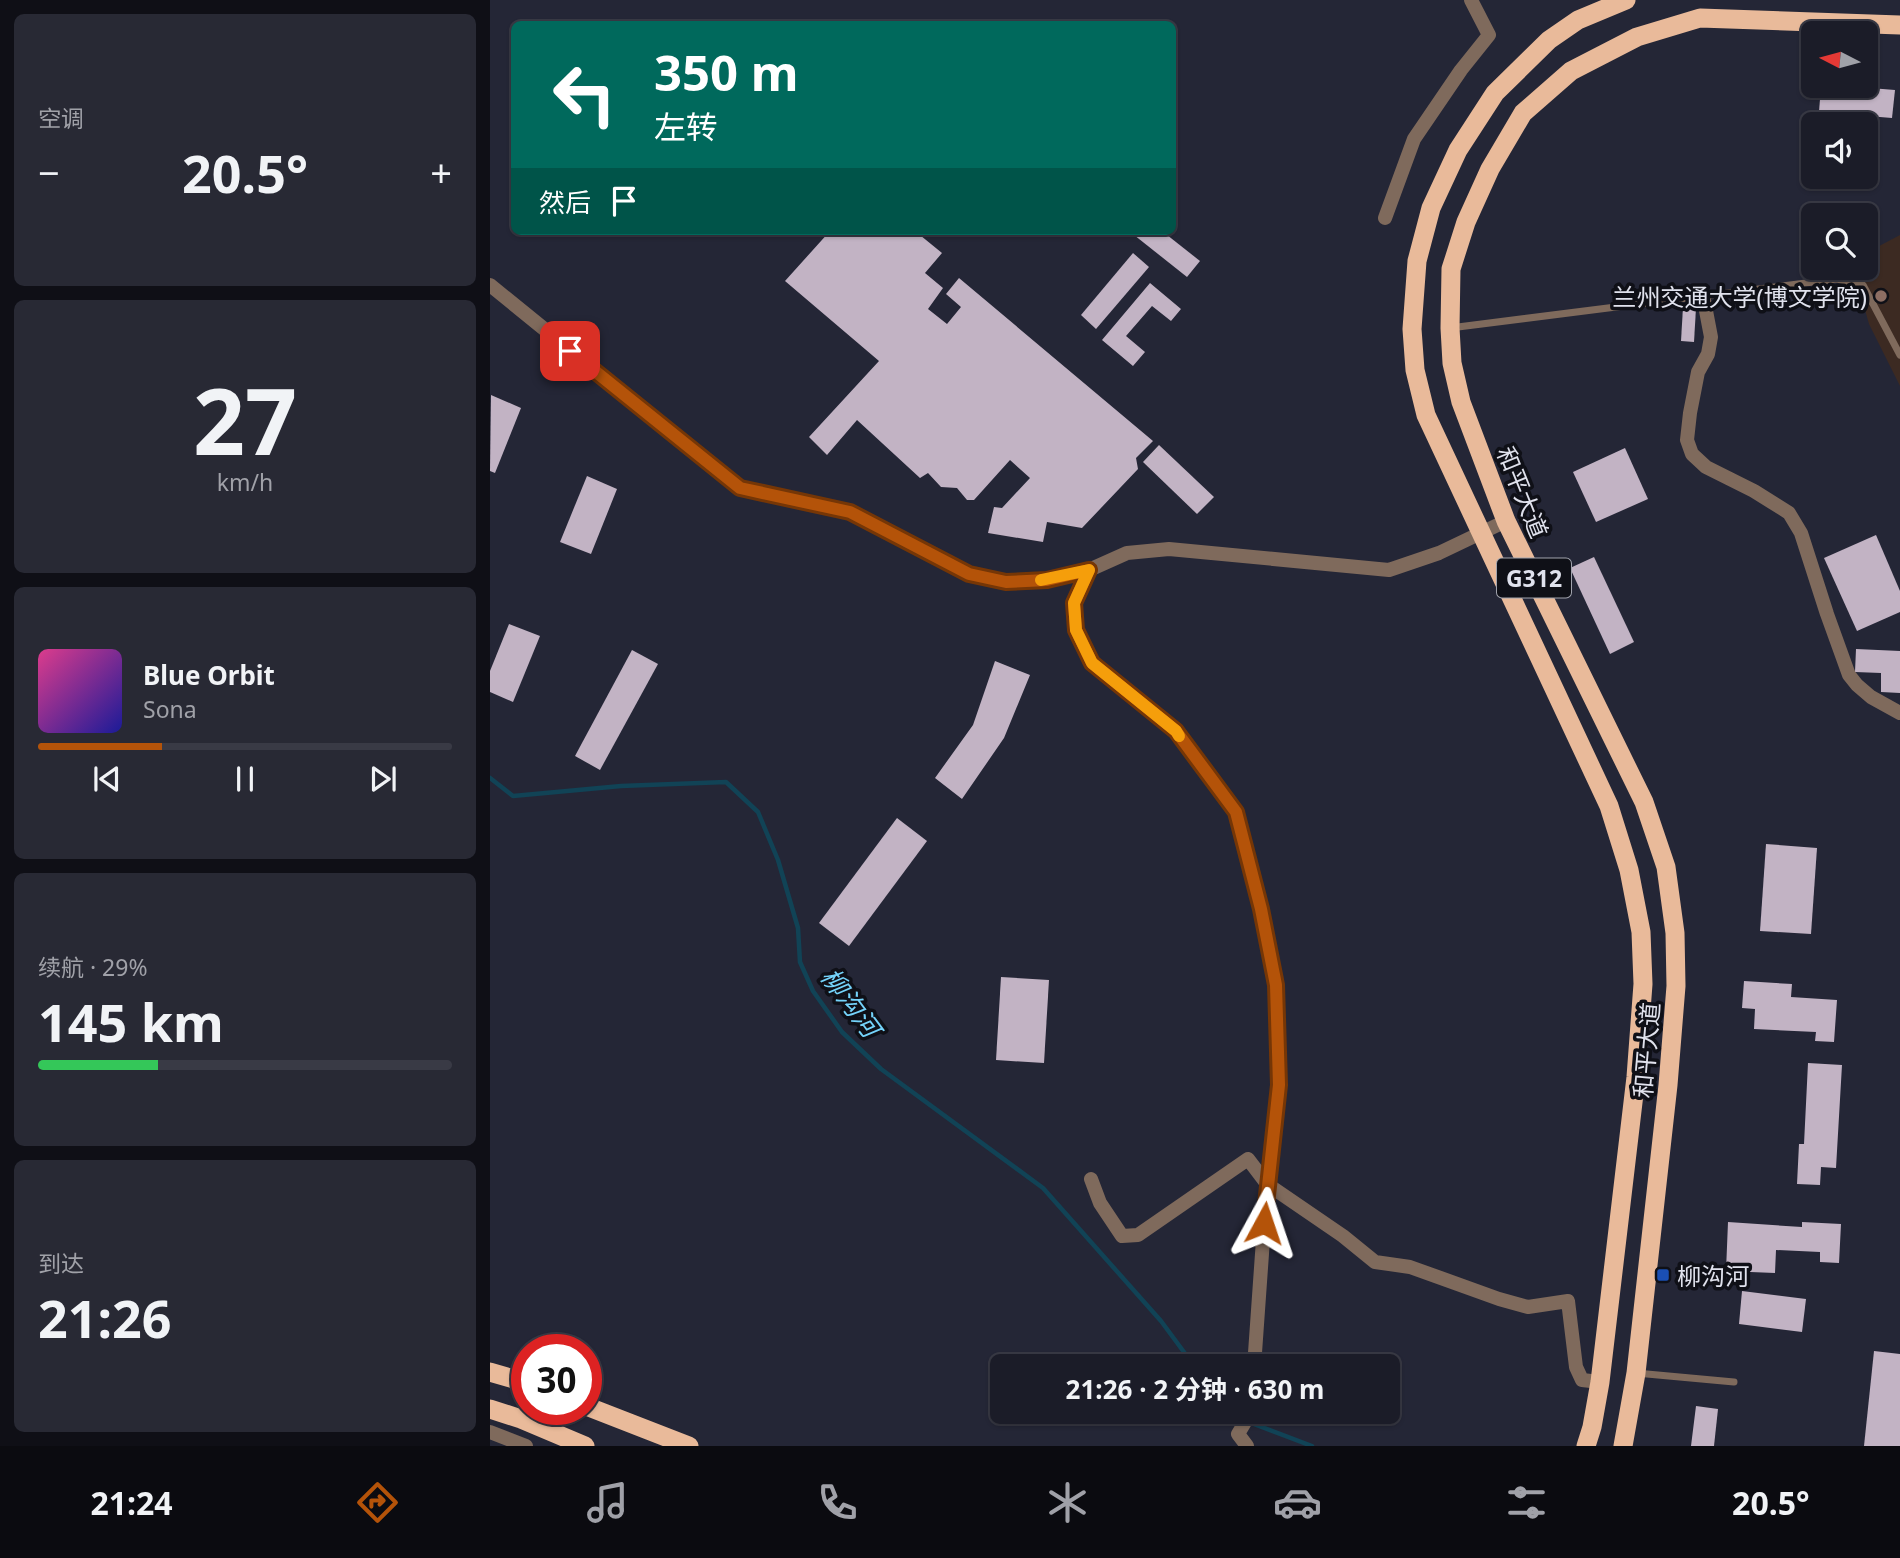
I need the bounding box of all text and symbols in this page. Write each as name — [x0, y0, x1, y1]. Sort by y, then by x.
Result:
north arrow — [1801, 21, 1878, 98]
map controls — [1801, 21, 1878, 280]
text: 350 m — [654, 39, 799, 105]
icon: left — [539, 49, 630, 140]
text: 空调 — [38, 102, 84, 134]
text: 左转 — [654, 105, 718, 148]
button: sound — [1801, 112, 1878, 189]
text: 20.5° — [182, 137, 308, 208]
text: − — [38, 146, 60, 198]
text: + — [430, 146, 452, 198]
icon: arrive — [605, 182, 643, 220]
text: 然后 — [539, 184, 591, 220]
button: search — [1801, 203, 1878, 280]
place label: 兰州交通大学(博文学院) — [1613, 280, 1867, 313]
marker: 兰州交通大学(博文学院) — [1873, 288, 1889, 304]
pin — [540, 321, 600, 381]
icon: arrive — [551, 332, 589, 370]
text: 27 — [193, 358, 297, 482]
street label: 和平大道 — [1490, 441, 1556, 543]
text: km/h — [217, 466, 273, 498]
road number: G312 — [1497, 558, 1571, 598]
text: Blue Orbit — [143, 657, 275, 693]
text: Sona — [143, 693, 197, 725]
icon: previous — [88, 760, 126, 798]
icon: pause — [226, 760, 264, 798]
icon: next — [364, 760, 402, 798]
text: 续航 · 29% — [38, 951, 148, 983]
water label: 柳沟河 — [813, 960, 892, 1048]
text: 145 km — [38, 986, 224, 1057]
street label: 和平大道 — [1625, 1001, 1667, 1099]
position arrow — [1227, 1186, 1301, 1260]
text: 到达 — [38, 1247, 84, 1279]
place label: 柳沟河 — [1677, 1259, 1749, 1292]
marker: 柳沟河 — [1655, 1267, 1671, 1283]
text: 21:26 — [38, 1282, 172, 1353]
speed limit sign: 30 — [511, 1334, 602, 1425]
text: 21:26 · 2 分钟 · 630 m — [1066, 1371, 1324, 1407]
icon: directions — [353, 1478, 402, 1527]
icon: music — [583, 1478, 632, 1527]
icon: phone — [813, 1478, 862, 1527]
icon: climate — [1043, 1478, 1092, 1527]
icon: car — [1273, 1478, 1322, 1527]
icon: filters — [1502, 1478, 1551, 1527]
text: 21:24 — [90, 1481, 173, 1524]
text: 20.5° — [1732, 1481, 1810, 1524]

